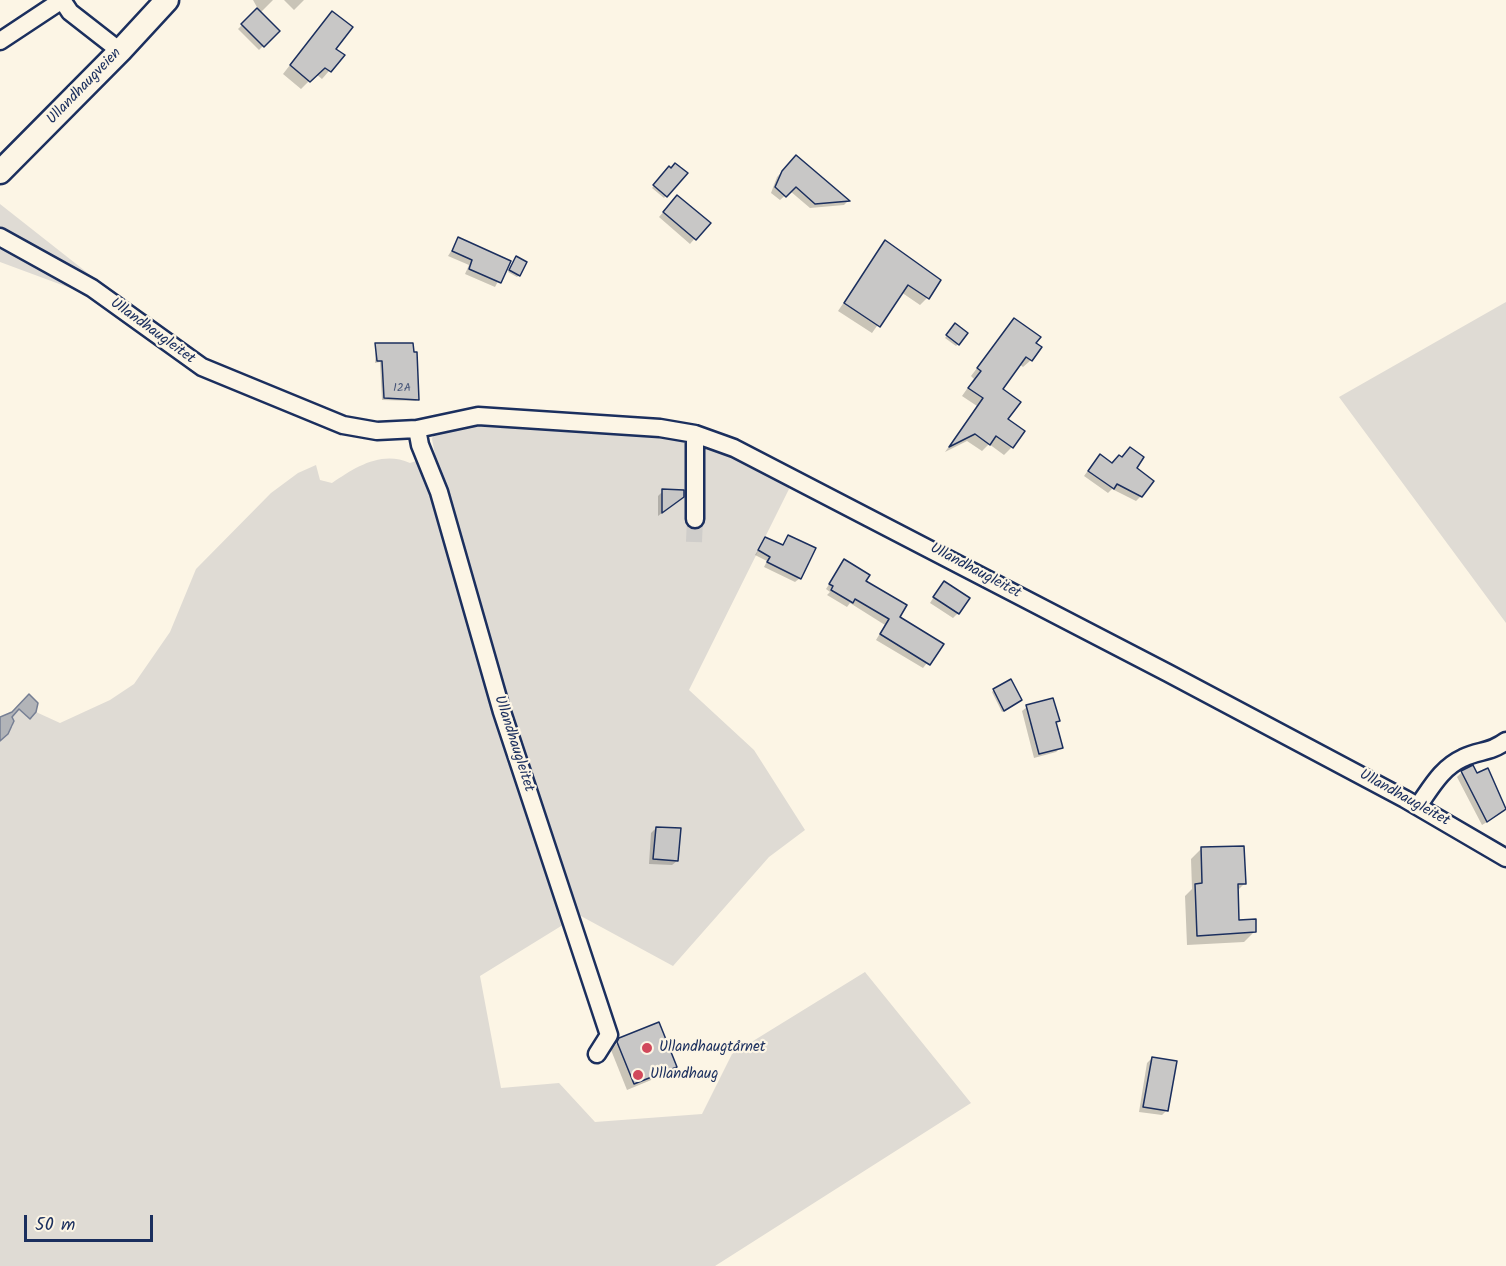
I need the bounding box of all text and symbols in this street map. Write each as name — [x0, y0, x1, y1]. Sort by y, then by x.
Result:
street label: Ullandhaugveien — [44, 45, 126, 129]
street label: Ullandhaugleitet — [106, 295, 198, 369]
house number: 12A — [393, 382, 411, 396]
street label: Ullandhaugleitet — [926, 540, 1024, 604]
street label: Ullandhaugleitet — [489, 693, 537, 795]
street label: Ullandhaugleitet — [1356, 767, 1452, 831]
place label: Ullandhaugtårnet — [659, 1039, 766, 1057]
marker: Ullandhaugtårnet — [640, 1041, 654, 1055]
place label: Ullandhaug — [650, 1066, 718, 1084]
marker: Ullandhaug — [631, 1068, 645, 1082]
scale bar — [27, 1203, 156, 1241]
text: 50 m — [35, 1211, 75, 1240]

